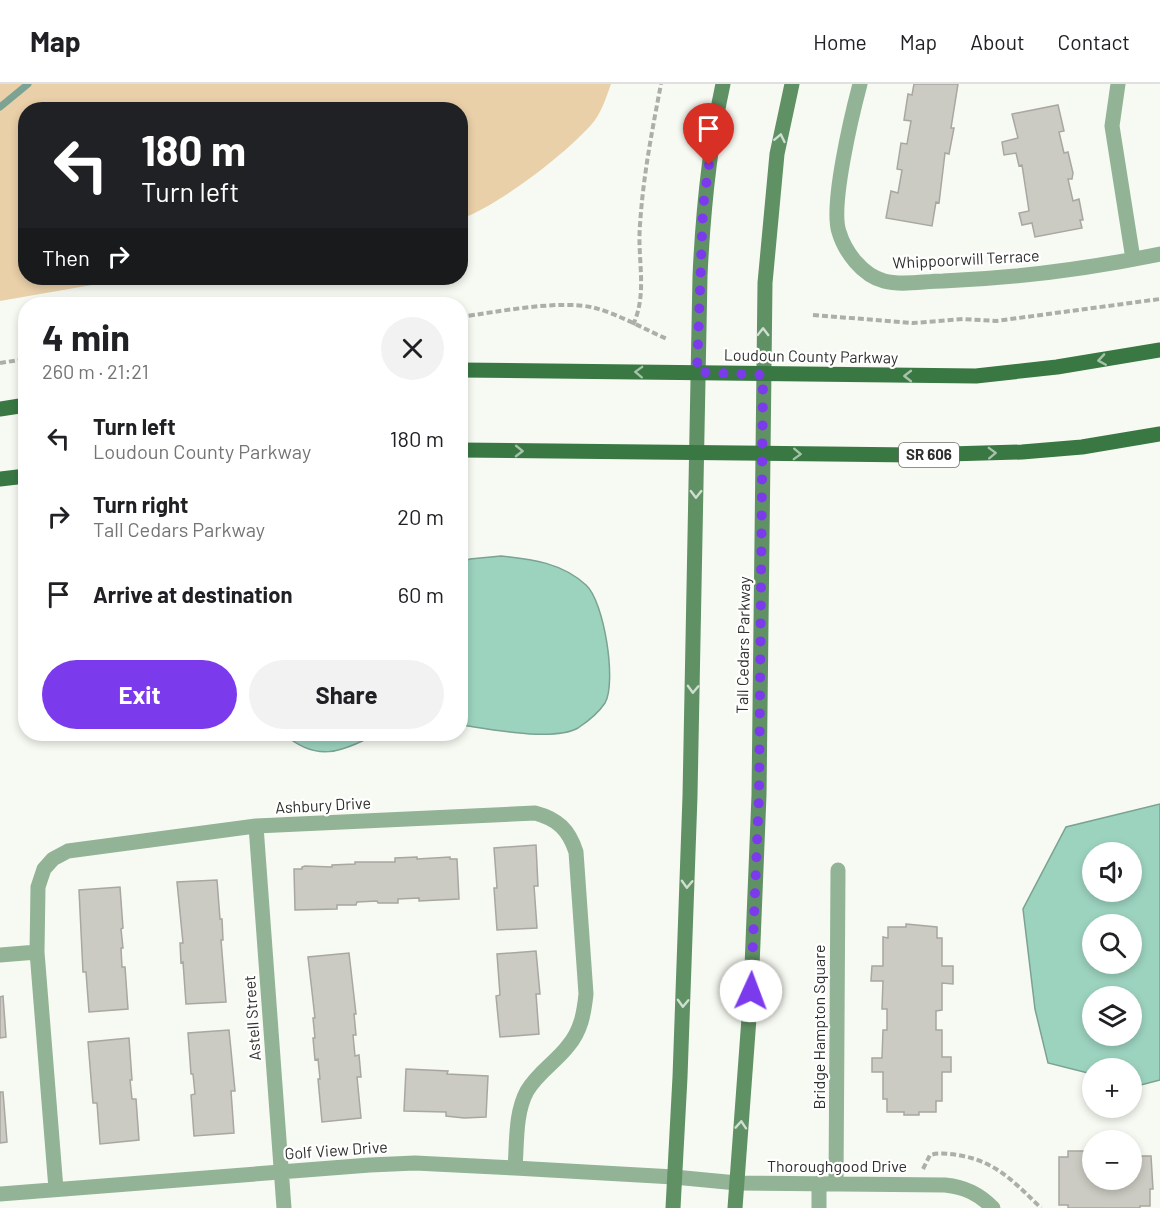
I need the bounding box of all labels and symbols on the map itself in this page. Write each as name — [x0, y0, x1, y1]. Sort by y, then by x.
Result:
pin — [683, 103, 734, 165]
one-way arrow — [773, 134, 786, 144]
street label: Whippoorwill Terrace — [892, 245, 1040, 272]
one-way arrow — [757, 328, 770, 337]
street label: Loudoun County Parkway — [724, 344, 899, 367]
one-way arrow — [1098, 353, 1107, 365]
one-way arrow — [634, 365, 643, 378]
one-way arrow — [904, 370, 913, 382]
road number: SR 606 — [899, 443, 959, 467]
one-way arrow — [514, 445, 523, 457]
one-way arrow — [792, 447, 801, 460]
one-way arrow — [987, 447, 996, 459]
one-way arrow — [690, 489, 702, 498]
street label: Tall Cedars Parkway — [732, 575, 753, 714]
one-way arrow — [687, 684, 699, 693]
street label: Ashbury Drive — [275, 793, 371, 816]
one-way arrow — [681, 879, 693, 888]
street label: Bridge Hampton Square — [809, 945, 828, 1110]
position arrow — [719, 959, 783, 1023]
street label: Astell Street — [239, 975, 264, 1061]
one-way arrow — [677, 999, 689, 1008]
one-way arrow — [734, 1120, 747, 1129]
street label: Golf View Drive — [284, 1136, 388, 1163]
street label: Thoroughgood Drive — [767, 1156, 907, 1175]

